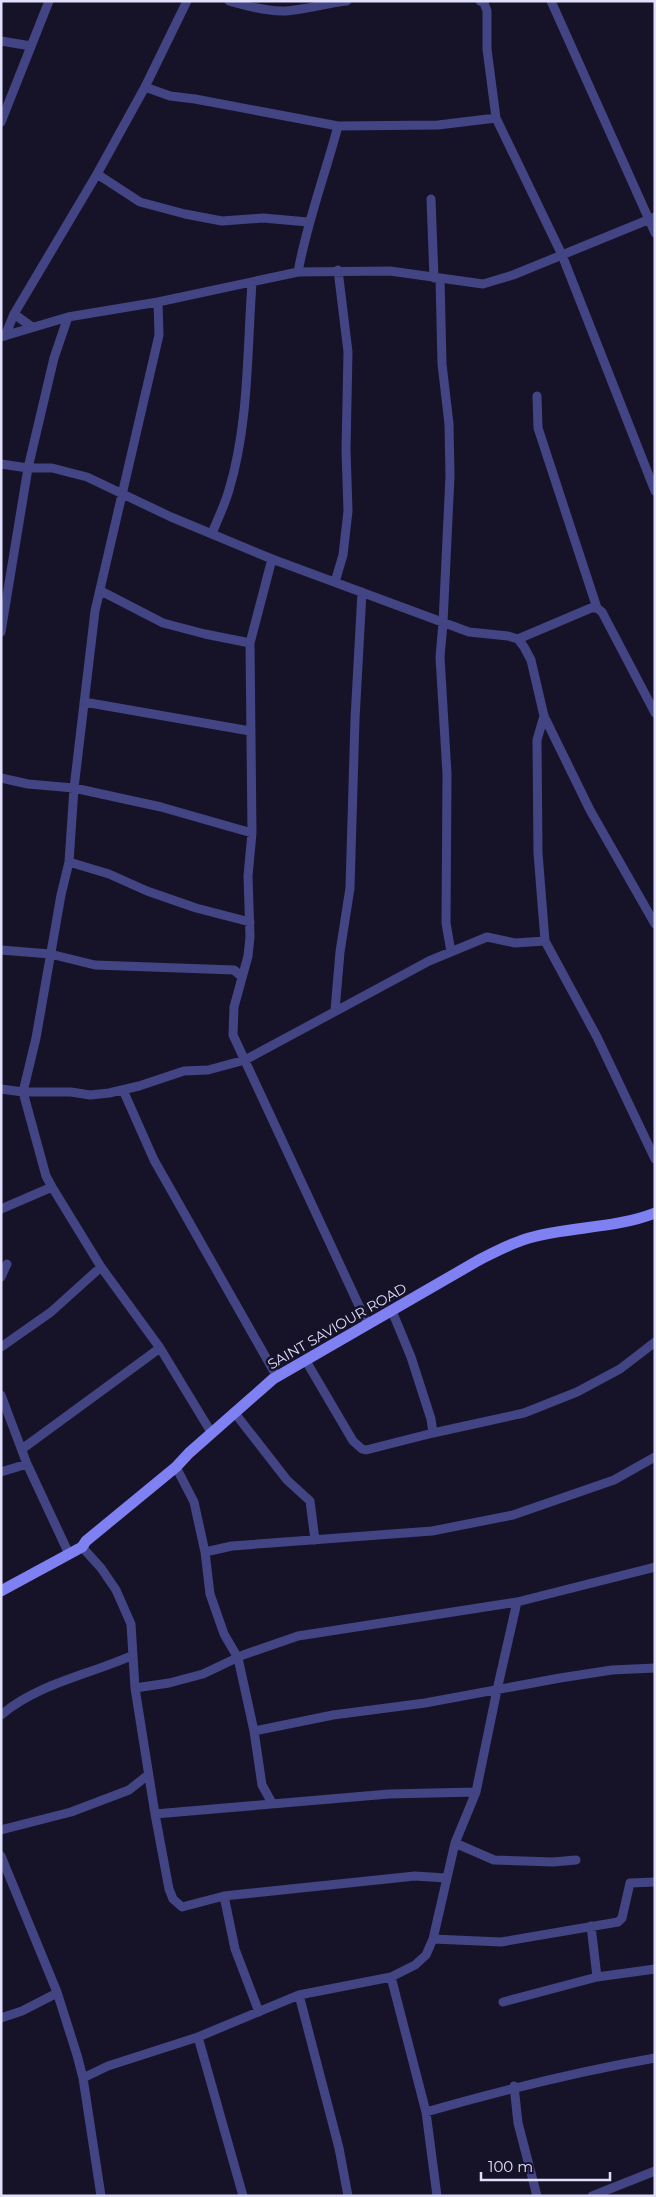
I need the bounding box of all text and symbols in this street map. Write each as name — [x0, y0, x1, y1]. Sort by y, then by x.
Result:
street label: SAINT SAVIOUR ROAD — [264, 1279, 410, 1373]
scale bar — [481, 2150, 610, 2182]
text: 100 m — [488, 2157, 533, 2176]

